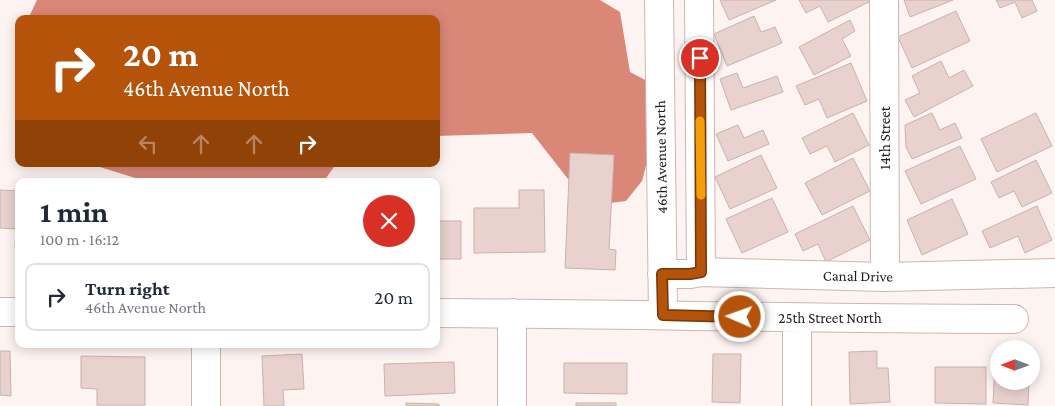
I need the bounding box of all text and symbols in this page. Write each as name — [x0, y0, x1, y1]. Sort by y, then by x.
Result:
icon: right — [40, 35, 105, 100]
text: 20 m — [123, 35, 198, 74]
pin — [679, 37, 721, 79]
icon: arrive — [686, 44, 714, 72]
text: 46th Avenue North — [123, 76, 290, 101]
street label: 46th Avenue North — [652, 100, 670, 214]
street label: 14th Street — [877, 105, 893, 170]
icon: left — [134, 130, 162, 158]
icon: ahead — [187, 130, 215, 158]
icon: ahead — [240, 130, 268, 158]
icon: right — [293, 130, 321, 158]
text: 1 min — [40, 195, 108, 228]
button: close — [363, 195, 415, 247]
text: 100 m · 16:12 — [40, 231, 119, 248]
street label: Canal Drive — [823, 267, 894, 285]
text: Turn right — [85, 278, 170, 299]
icon: right — [42, 283, 70, 311]
text: 20 m — [374, 287, 413, 308]
position arrow — [713, 290, 765, 342]
text: 46th Avenue North — [85, 299, 206, 316]
street label: 25th Street North — [778, 310, 882, 326]
north arrow — [990, 340, 1040, 390]
map controls — [990, 340, 1040, 390]

